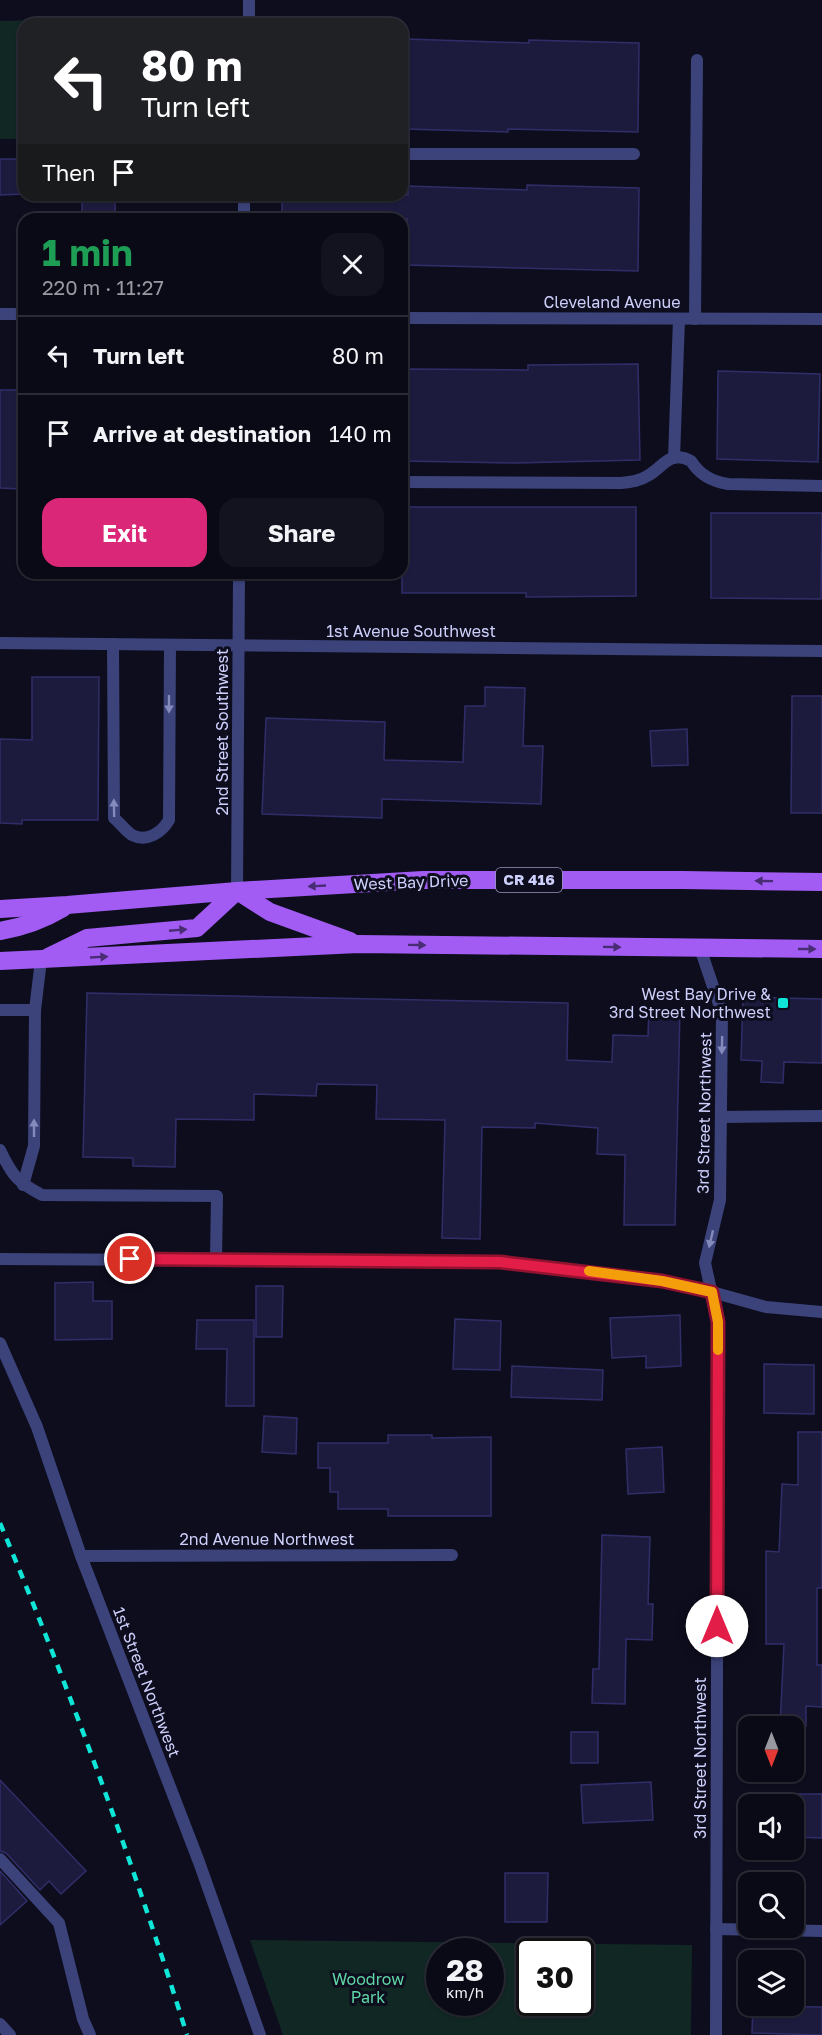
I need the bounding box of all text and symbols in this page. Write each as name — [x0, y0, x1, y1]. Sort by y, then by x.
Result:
text: 80 m — [141, 40, 242, 90]
icon: left — [42, 42, 120, 120]
text: Turn left — [141, 91, 250, 123]
icon: arrive — [107, 156, 140, 189]
text: Then — [42, 159, 95, 186]
text: 1 min — [42, 231, 133, 274]
button: close — [321, 233, 384, 296]
text: 220 m · 11:27 — [42, 275, 164, 299]
street label: Cleveland Avenue — [543, 292, 681, 312]
icon: left — [42, 339, 75, 372]
text: Turn left — [93, 342, 184, 369]
text: 80 m — [332, 342, 384, 369]
icon: arrive — [42, 417, 75, 450]
text: Arrive at destination — [93, 420, 311, 447]
text: 140 m — [329, 420, 392, 447]
button: Exit — [42, 498, 207, 567]
button: Share — [219, 498, 384, 567]
street label: 1st Avenue Southwest — [326, 621, 496, 641]
street label: 2nd Street Southwest — [212, 649, 232, 815]
one-way arrow — [164, 694, 174, 713]
one-way arrow — [109, 799, 119, 818]
road number: CR 416 — [496, 868, 562, 892]
street label: West Bay Drive — [353, 870, 469, 894]
one-way arrow — [754, 876, 773, 886]
one-way arrow — [307, 881, 326, 891]
one-way arrow — [169, 925, 188, 934]
one-way arrow — [407, 940, 426, 950]
one-way arrow — [602, 943, 621, 952]
one-way arrow — [797, 944, 816, 954]
one-way arrow — [90, 953, 109, 962]
place label: West Bay Drive & 3rd Street Northwest — [609, 984, 771, 1022]
marker: West Bay Drive & 3rd Street Northwest — [776, 996, 790, 1010]
street label: 3rd Street Northwest — [693, 1032, 715, 1194]
one-way arrow — [717, 1036, 727, 1055]
one-way arrow — [29, 1119, 39, 1138]
one-way arrow — [705, 1230, 715, 1248]
pin — [104, 1233, 155, 1284]
icon: arrive — [113, 1242, 146, 1275]
street label: 2nd Avenue Northwest — [180, 1529, 354, 1549]
position arrow — [685, 1594, 749, 1658]
street label: 1st Street Northwest — [109, 1604, 185, 1760]
street label: 3rd Street Northwest — [690, 1677, 710, 1839]
north arrow — [738, 1716, 804, 1782]
map controls — [738, 1716, 804, 2016]
button: sound — [738, 1794, 804, 1860]
button: search — [738, 1872, 804, 1938]
speed limit sign: 30 — [516, 1938, 594, 2016]
button: layers — [738, 1950, 804, 2016]
text: 28 — [446, 1952, 484, 1988]
park label: Woodrow Park — [332, 1969, 404, 2007]
text: km/h — [446, 1983, 484, 2001]

